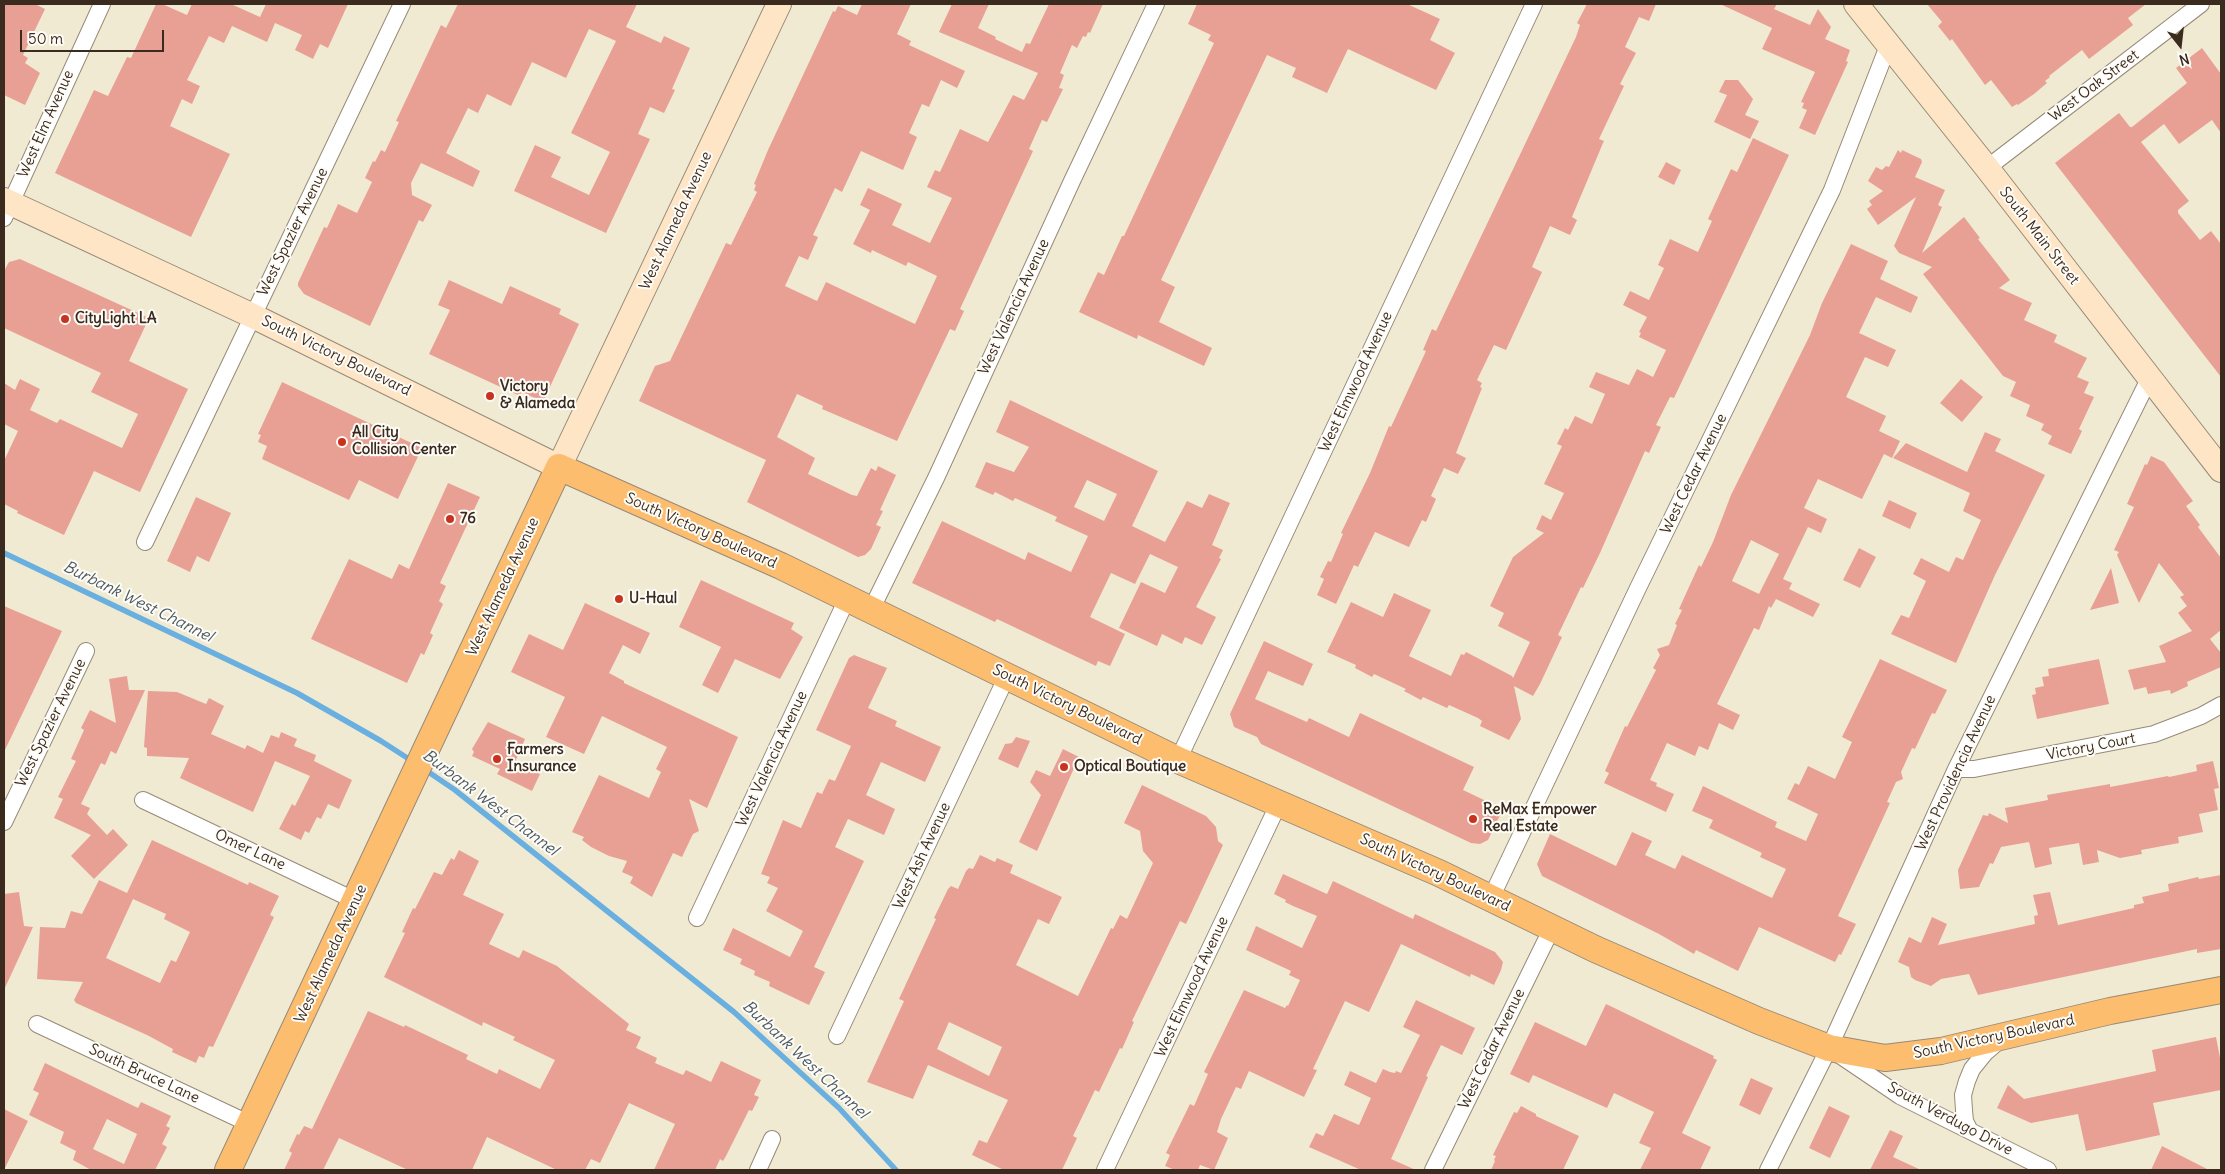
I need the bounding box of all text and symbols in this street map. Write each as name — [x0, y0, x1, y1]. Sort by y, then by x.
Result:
scale bar — [22, 20, 166, 52]
north arrow — [2155, 20, 2205, 70]
text: 50 m — [28, 29, 63, 48]
street label: West Oak Street — [2045, 46, 2143, 126]
text: N — [2177, 49, 2191, 69]
street label: West Elm Avenue — [14, 67, 78, 181]
street label: West Alameda Avenue — [636, 149, 716, 293]
street label: West Spazier Avenue — [254, 165, 332, 299]
street label: South Main Street — [1995, 184, 2083, 288]
street label: West Valencia Avenue — [975, 236, 1053, 378]
street label: West Elmwood Avenue — [1315, 309, 1397, 455]
place label: CityLight LA — [75, 310, 157, 328]
street label: South Victory Boulevard — [258, 312, 414, 400]
marker: CityLight LA — [59, 313, 71, 325]
place label: Victory & Alameda — [500, 378, 575, 413]
marker: Victory & Alameda — [484, 390, 496, 402]
street label: West Cedar Avenue — [1657, 411, 1731, 537]
place label: All City Collision Center — [352, 424, 456, 459]
marker: All City Collision Center — [336, 436, 348, 448]
street label: South Victory Boulevard — [622, 489, 780, 573]
place label: 76 — [460, 510, 476, 528]
marker: 76 — [444, 513, 456, 525]
street label: West Alameda Avenue — [463, 515, 543, 659]
water label: Burbank West Channel — [60, 557, 216, 647]
place label: U-Haul — [629, 590, 677, 608]
marker: U-Haul — [613, 593, 625, 605]
street label: West Spazier Avenue — [12, 656, 90, 790]
street label: South Victory Boulevard — [989, 661, 1145, 749]
street label: West Valencia Avenue — [733, 688, 811, 830]
street label: West Providencia Avenue — [1912, 692, 2000, 854]
street label: Victory Court — [2045, 730, 2137, 764]
place label: Farmers Insurance — [507, 741, 576, 776]
water label: Burbank West Channel — [419, 746, 561, 860]
marker: Farmers Insurance — [491, 753, 503, 765]
place label: Optical Boutique — [1074, 758, 1186, 776]
marker: Optical Boutique — [1058, 761, 1070, 773]
street label: West Ash Avenue — [889, 800, 955, 912]
place label: ReMax Empower Real Estate — [1483, 801, 1597, 836]
marker: ReMax Empower Real Estate — [1467, 813, 1479, 825]
street label: Omer Lane — [212, 826, 288, 874]
street label: South Victory Boulevard — [1357, 830, 1513, 916]
street label: West Alameda Avenue — [291, 882, 371, 1026]
street label: West Elmwood Avenue — [1151, 914, 1233, 1060]
street label: West Cedar Avenue — [1455, 986, 1529, 1112]
water label: Burbank West Channel — [738, 997, 872, 1123]
street label: South Victory Boulevard — [1912, 1011, 2076, 1063]
street label: South Bruce Lane — [86, 1041, 202, 1107]
street label: South Verdugo Drive — [1884, 1078, 2016, 1160]

